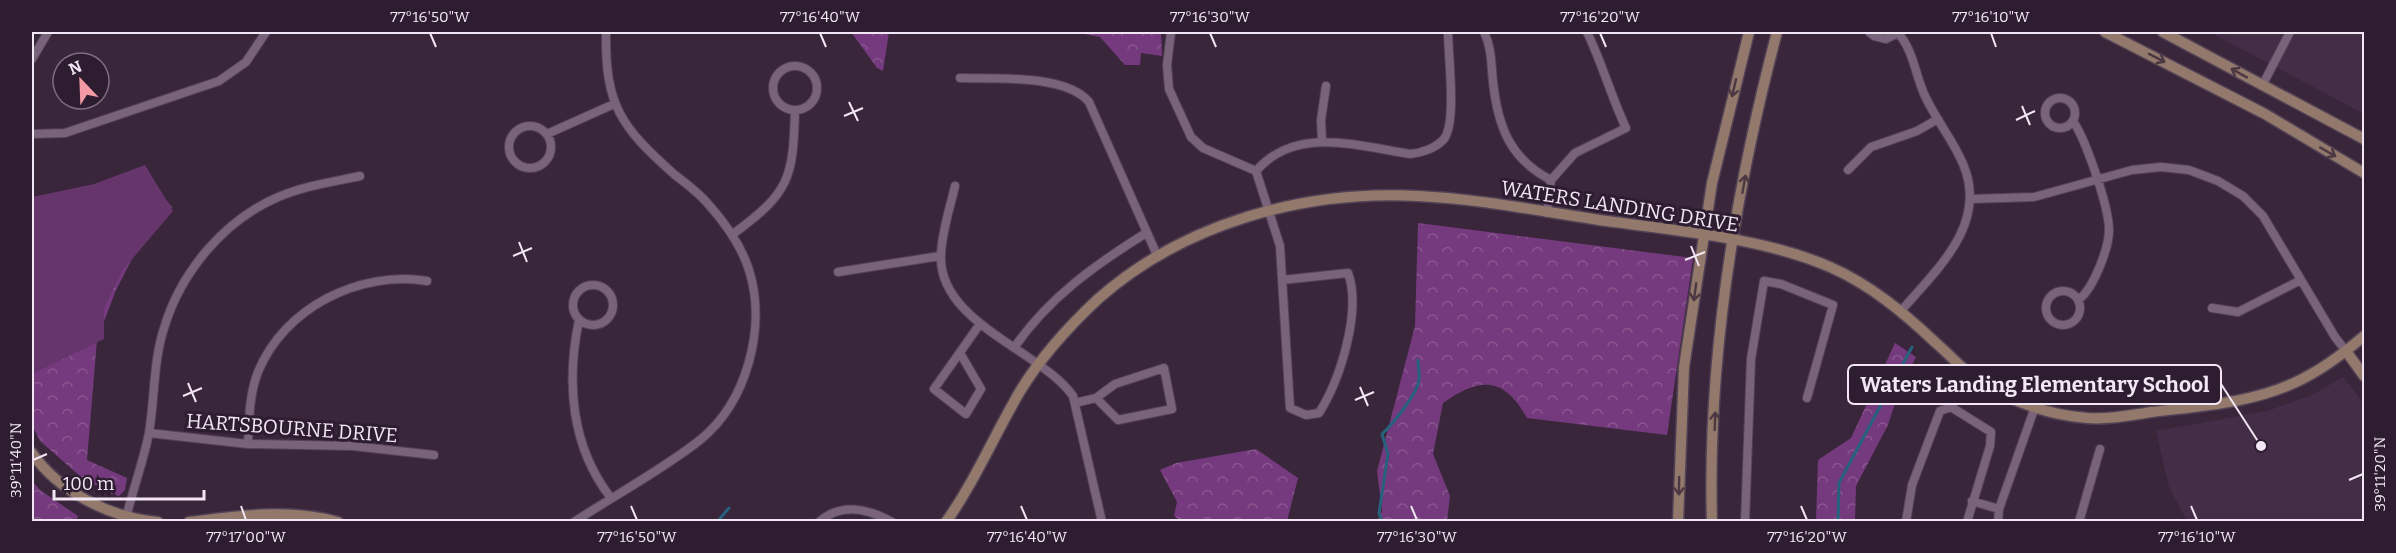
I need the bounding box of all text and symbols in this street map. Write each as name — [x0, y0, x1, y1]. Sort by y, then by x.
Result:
text: 77°16'50"W — [390, 8, 470, 26]
text: 77°16'40"W — [780, 8, 861, 26]
text: 77°16'30"W — [1170, 8, 1251, 26]
text: 77°16'20"W — [1560, 8, 1640, 26]
text: 77°16'10"W — [1952, 8, 2030, 26]
north arrow — [51, 51, 111, 111]
one-way arrow — [2148, 52, 2165, 64]
text: N — [66, 56, 85, 79]
one-way arrow — [2230, 67, 2248, 78]
one-way arrow — [1727, 78, 1739, 97]
one-way arrow — [2319, 146, 2336, 158]
one-way arrow — [1739, 174, 1750, 194]
street label: WATERS LANDING DRIVE — [1500, 175, 1740, 237]
one-way arrow — [1689, 282, 1700, 301]
callout: Waters Landing Elementary School — [1848, 365, 2221, 404]
text: Waters Landing Elementary School — [1860, 372, 2210, 398]
street label: HARTSBOURNE DRIVE — [185, 409, 399, 447]
one-way arrow — [1709, 412, 1720, 432]
text: 39°11'40"N — [7, 422, 25, 498]
text: 39°11'20"N — [2371, 436, 2389, 511]
scale bar — [54, 463, 204, 501]
text: 100 m — [63, 473, 114, 495]
one-way arrow — [1673, 476, 1684, 496]
text: 77°17'00"W — [206, 528, 286, 546]
text: 77°16'50"W — [597, 528, 677, 546]
text: 77°16'40"W — [987, 528, 1068, 546]
text: 77°16'30"W — [1377, 528, 1458, 546]
text: 77°16'20"W — [1767, 528, 1847, 546]
text: 77°16'10"W — [2158, 528, 2236, 546]

